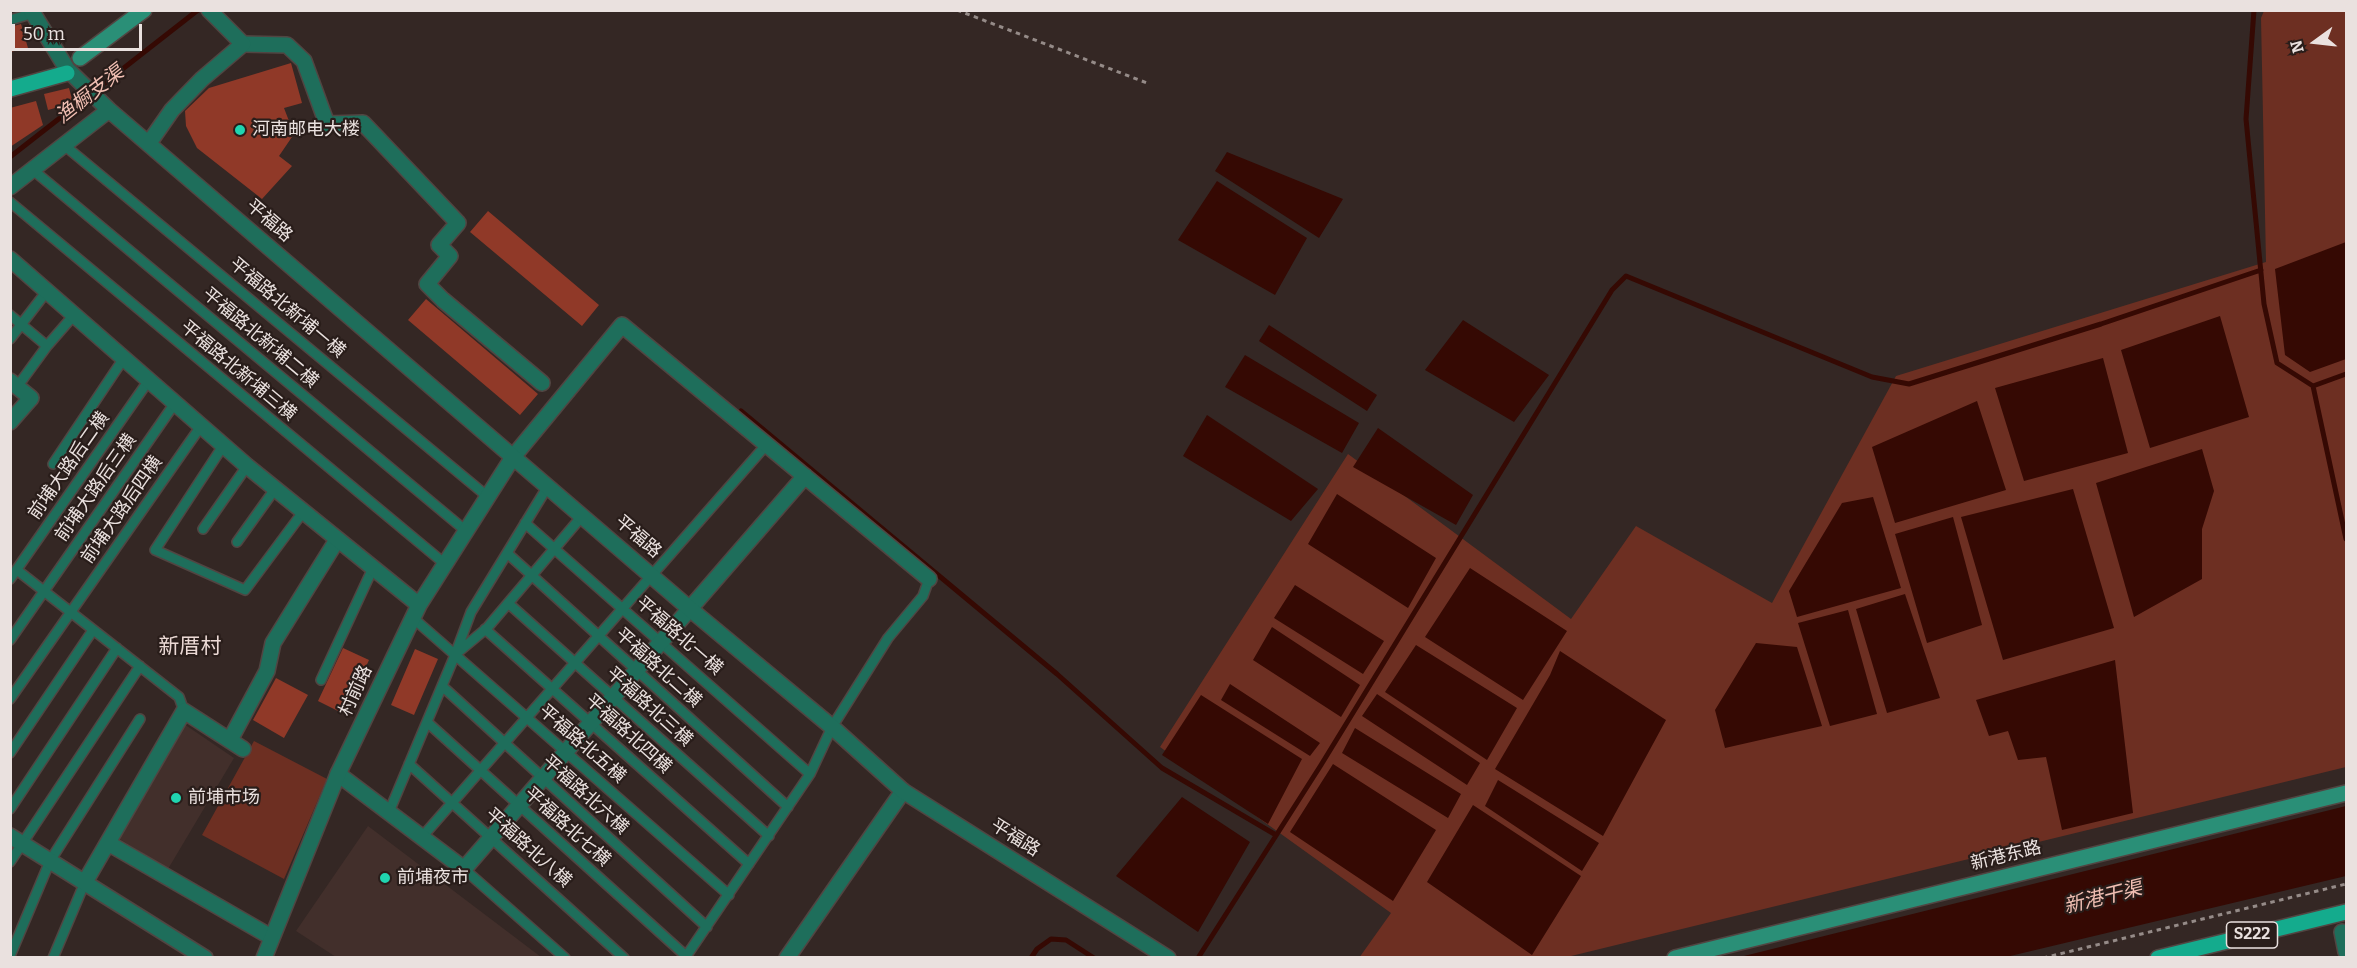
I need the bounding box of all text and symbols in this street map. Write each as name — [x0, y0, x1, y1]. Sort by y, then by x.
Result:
scale bar — [15, 12, 146, 50]
north arrow — [2285, 12, 2345, 72]
text: 50 m — [23, 23, 65, 45]
text: N — [2286, 38, 2308, 55]
water label: 渔橱支渠 — [51, 61, 129, 129]
place label: 河南邮电大楼 — [252, 119, 360, 141]
marker: 河南邮电大楼 — [233, 123, 247, 137]
street label: 平福路 — [242, 195, 296, 247]
street label: 平福路北新埔一横 — [225, 253, 349, 363]
street label: 平福路北新埔二横 — [198, 283, 322, 393]
street label: 平福路北新埔三横 — [176, 316, 300, 426]
street label: 前埔大路后二横 — [24, 408, 114, 524]
street label: 前埔大路后三横 — [51, 430, 141, 546]
street label: 前埔大路后四横 — [77, 452, 167, 568]
street label: 平福路 — [611, 511, 665, 563]
street label: 平福路北一横 — [631, 592, 727, 680]
street label: 平福路北二横 — [611, 624, 705, 712]
district label: 新厝村 — [159, 634, 221, 660]
street label: 村前路 — [335, 662, 377, 720]
street label: 平福路北三横 — [602, 663, 696, 751]
street label: 平福路北四横 — [581, 690, 675, 778]
street label: 平福路北五横 — [534, 700, 630, 788]
street label: 平福路北六横 — [538, 751, 632, 839]
street label: 平福路北七横 — [520, 783, 614, 871]
place label: 前埔市场 — [188, 787, 260, 809]
marker: 前埔市场 — [169, 791, 183, 805]
street label: 平福路北八横 — [481, 804, 575, 892]
street label: 平福路 — [986, 815, 1044, 861]
street label: 新港东路 — [1968, 837, 2044, 875]
place label: 前埔夜市 — [397, 867, 469, 889]
marker: 前埔夜市 — [378, 871, 392, 885]
water label: 新港干渠 — [2061, 877, 2145, 919]
road number: S222 — [2226, 922, 2278, 948]

